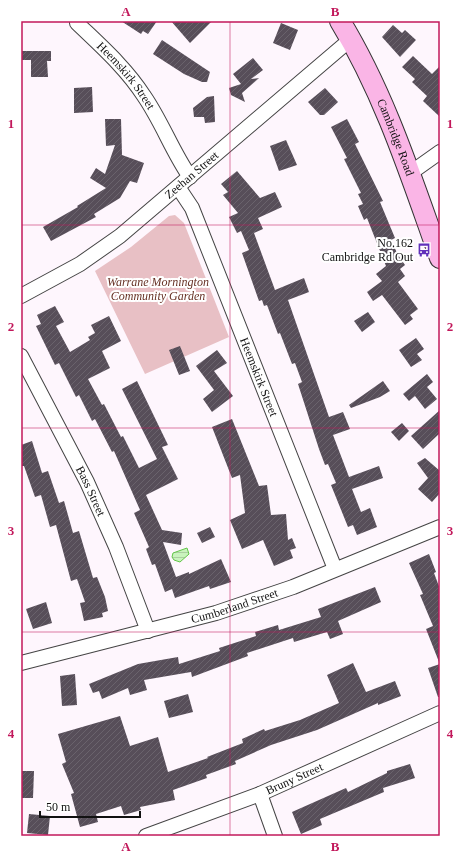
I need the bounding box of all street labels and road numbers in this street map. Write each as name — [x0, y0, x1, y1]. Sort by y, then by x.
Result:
street label: Heemskirk Street — [94, 39, 158, 112]
street label: Cambridge Road — [374, 97, 417, 178]
street label: Zeehan Street — [162, 148, 222, 202]
street label: Heemskirk Street — [237, 335, 281, 419]
street label: Bass Street — [73, 464, 109, 519]
street label: Cumberland Street — [190, 585, 280, 626]
street label: Bruny Street — [263, 759, 326, 798]

